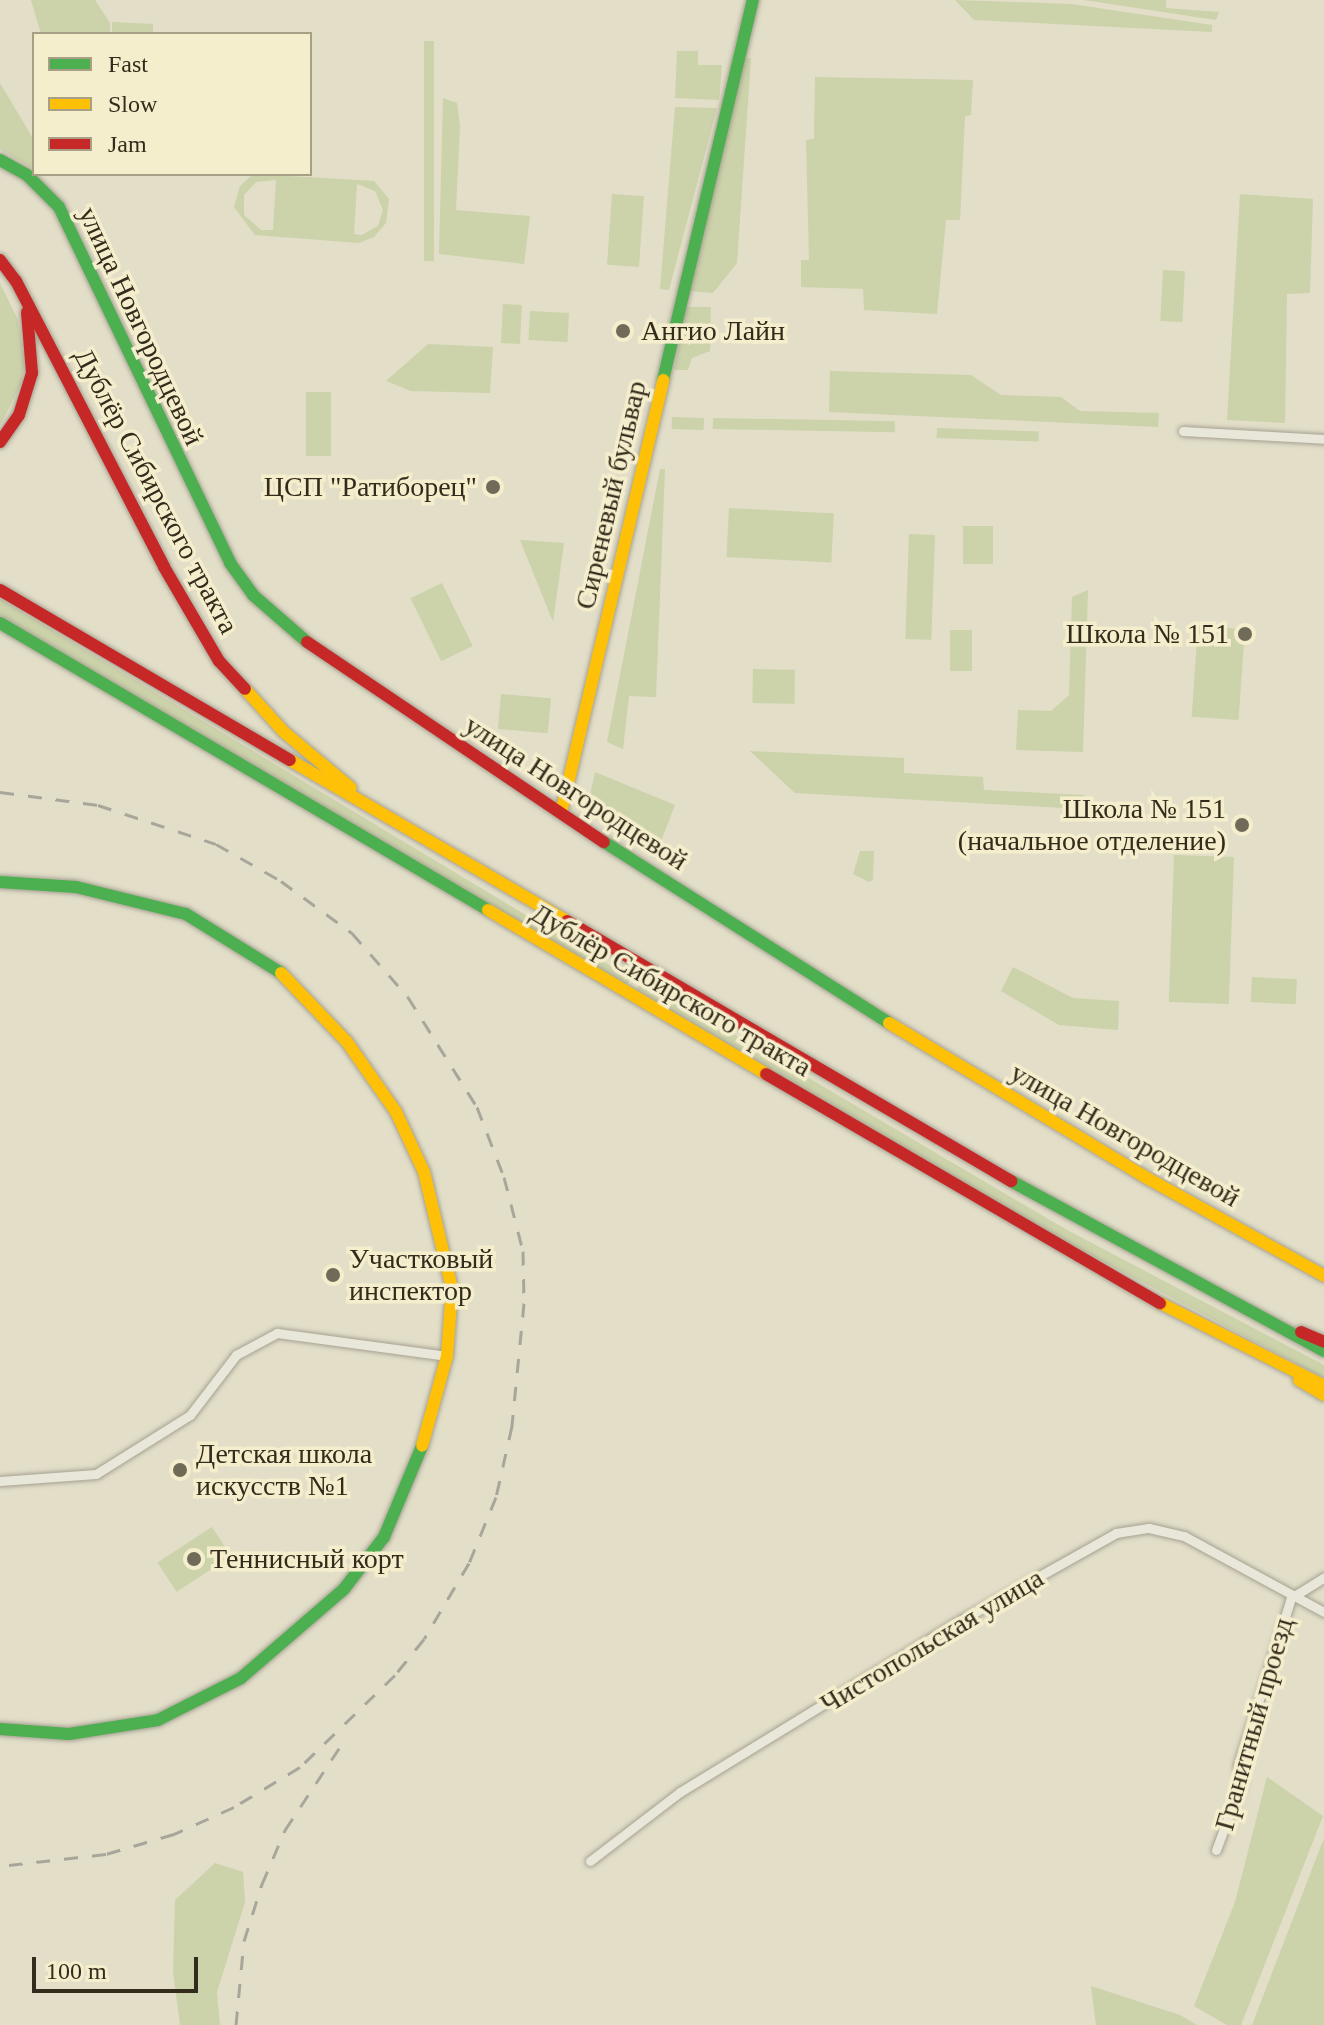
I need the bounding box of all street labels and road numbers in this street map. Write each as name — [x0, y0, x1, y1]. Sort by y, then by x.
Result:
street label: улица Новгородцевой — [71, 201, 211, 451]
street label: Дублёр Сибирского тракта — [66, 343, 246, 639]
street label: Сиреневый бульвар — [568, 377, 654, 613]
street label: улица Новгородцевой — [458, 708, 694, 878]
street label: Дублёр Сибирского тракта — [525, 896, 817, 1084]
street label: улица Новгородцевой — [1004, 1056, 1246, 1214]
street label: Чистопольская улица — [815, 1561, 1049, 1721]
street label: Гранитный проезд — [1208, 1614, 1300, 1834]

